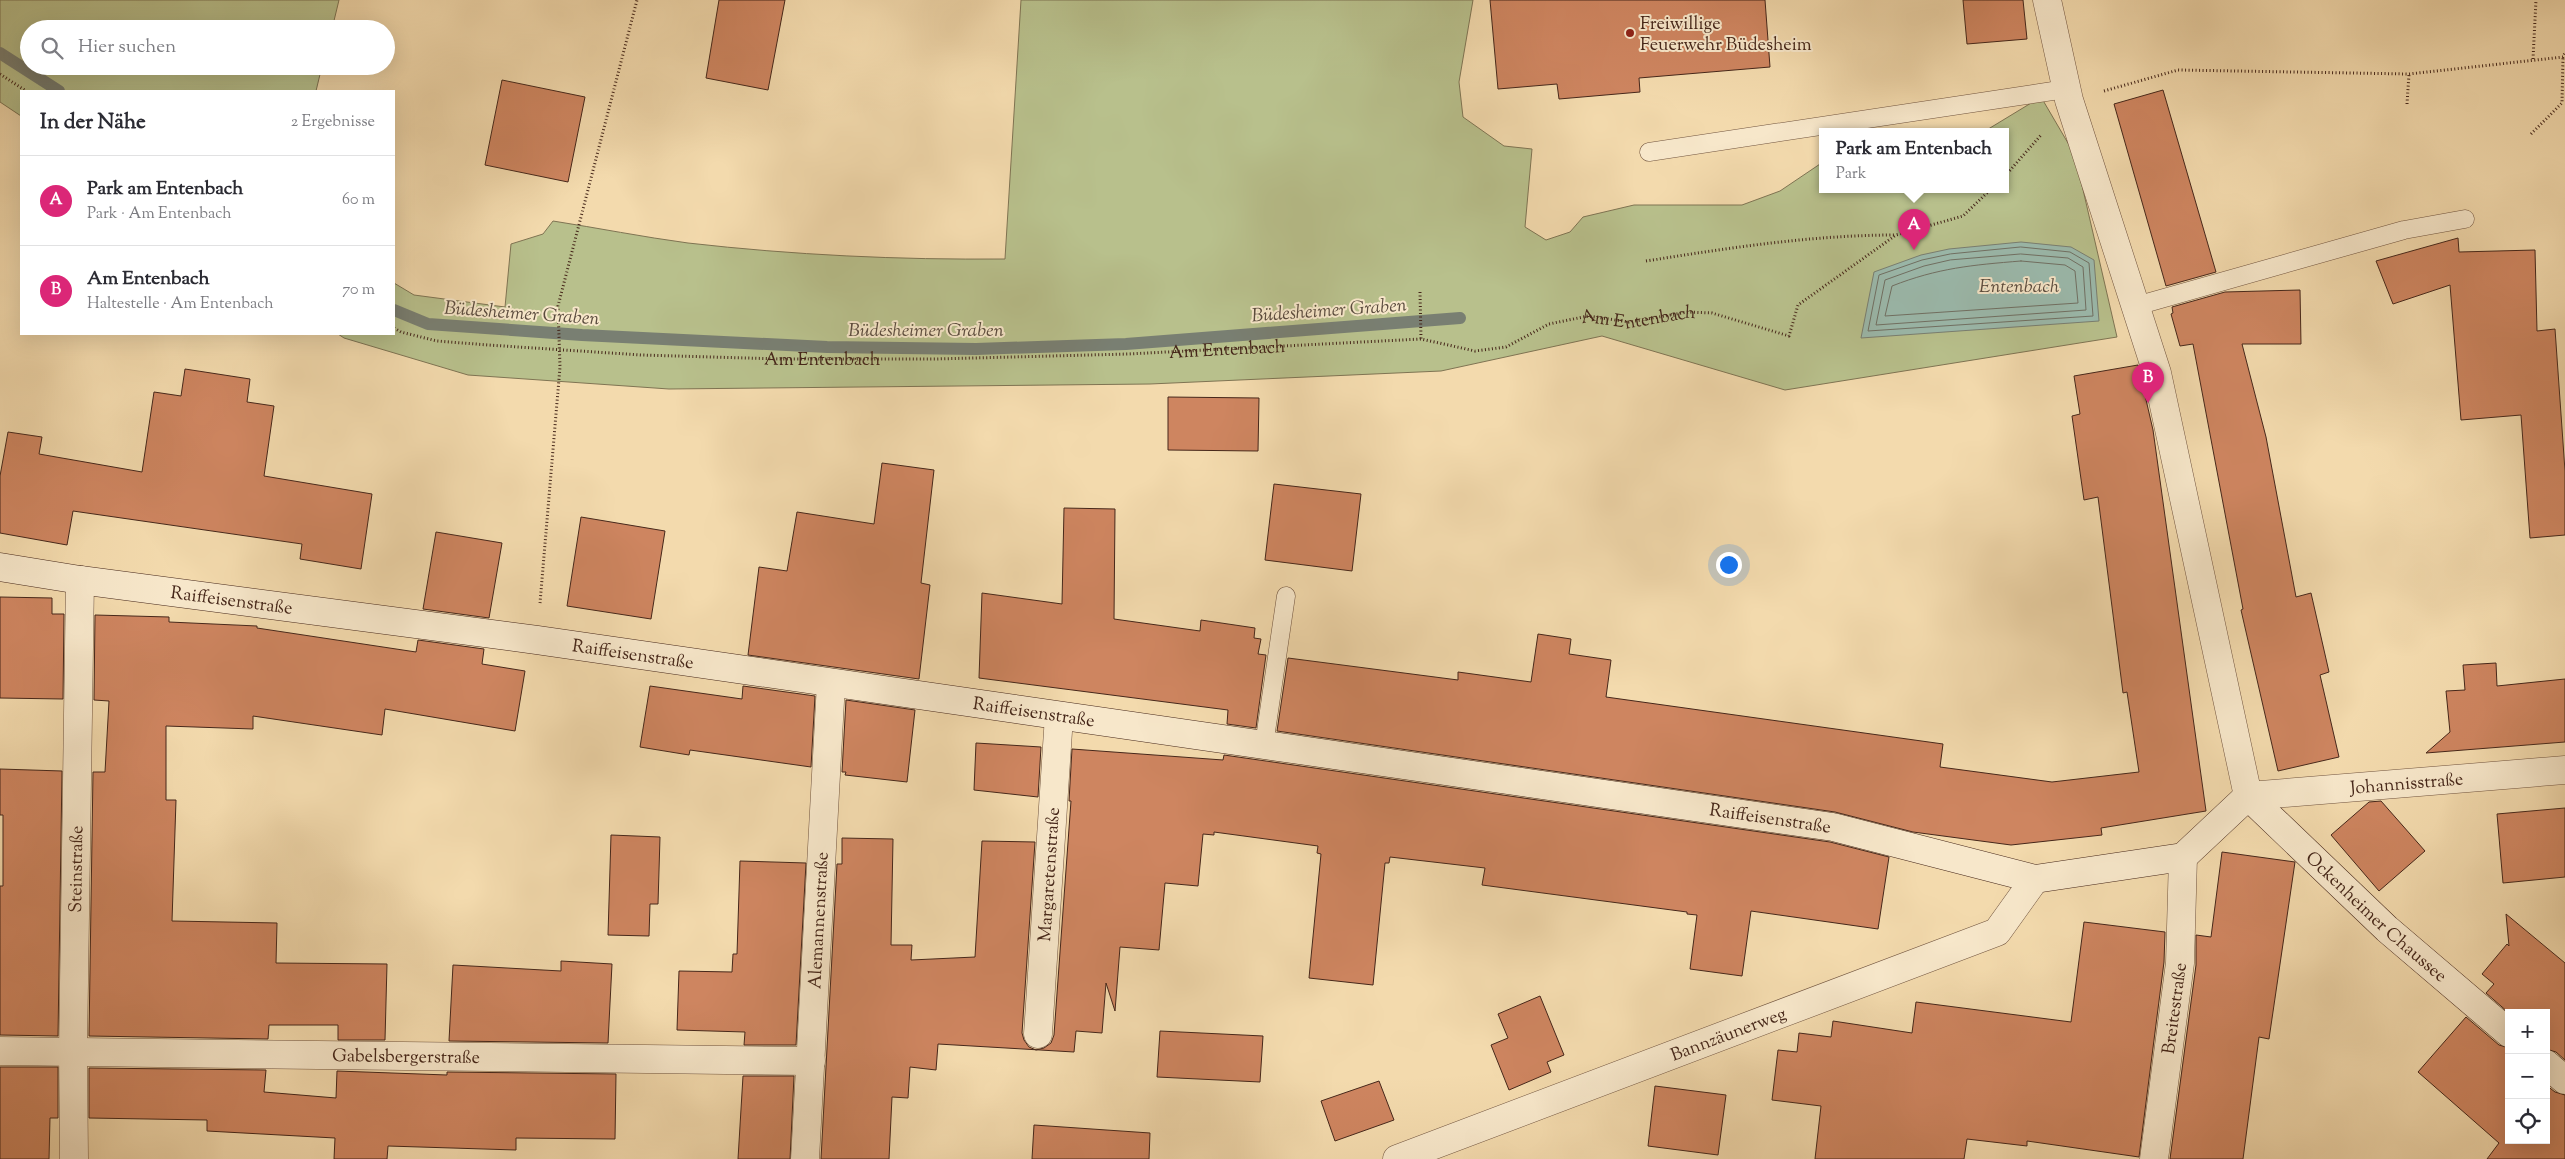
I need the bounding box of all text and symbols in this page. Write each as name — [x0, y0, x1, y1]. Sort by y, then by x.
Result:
place label: Freiwillige Feuerwehr Büdesheim — [1640, 12, 1812, 59]
search box — [20, 20, 395, 75]
marker: Freiwillige Feuerwehr Büdesheim — [1624, 27, 1636, 39]
icon: search — [38, 34, 66, 62]
text: Hier suchen — [78, 34, 176, 61]
text: In der Nähe — [40, 108, 146, 138]
text: 2 Ergebnisse — [291, 111, 375, 134]
popup — [1819, 128, 2009, 193]
text: Park am Entenbach — [1836, 136, 1992, 163]
text: Park — [1836, 163, 1866, 186]
text: Park am Entenbach — [87, 176, 243, 203]
text: A — [50, 189, 63, 212]
text: 60 m — [342, 189, 375, 212]
text: Park · Am Entenbach — [87, 203, 232, 226]
pin: A — [1898, 209, 1930, 250]
text: Am Entenbach — [87, 266, 210, 293]
water label: Entenbach — [1979, 274, 2060, 301]
text: B — [51, 279, 61, 302]
text: 70 m — [342, 279, 375, 302]
text: Haltestelle · Am Entenbach — [87, 293, 274, 316]
water label: Büdesheimer Graben — [1251, 293, 1408, 330]
water label: Büdesheimer Graben — [443, 296, 600, 333]
street label: Am Entenbach — [1579, 301, 1696, 338]
water label: Büdesheimer Graben — [848, 318, 1004, 345]
street label: Am Entenbach — [1168, 335, 1286, 367]
street label: Am Entenbach — [764, 348, 881, 374]
pin: B — [2132, 362, 2164, 403]
your location — [1716, 552, 1742, 578]
street label: Raiffeisenstraße — [169, 581, 294, 623]
street label: Raiffeisenstraße — [570, 634, 695, 677]
street label: Raiffeisenstraße — [971, 692, 1096, 735]
street label: Johannisstraße — [2348, 767, 2464, 803]
street label: Raiffeisenstraße — [1707, 798, 1833, 842]
street label: Margaretenstraße — [1033, 806, 1068, 943]
street label: Steinstraße — [64, 825, 91, 913]
street label: Ockenheimer Chaussee — [2299, 846, 2452, 990]
street label: Alemannenstraße — [803, 851, 837, 990]
street label: Breitestraße — [2157, 961, 2195, 1056]
street label: Bannzäunerweg — [1667, 1002, 1791, 1069]
map controls — [2505, 1009, 2550, 1144]
button: + — [2505, 1009, 2550, 1054]
street label: Gabelsbergerstraße — [332, 1044, 480, 1072]
button: − — [2505, 1054, 2550, 1099]
button: locate — [2505, 1099, 2550, 1144]

